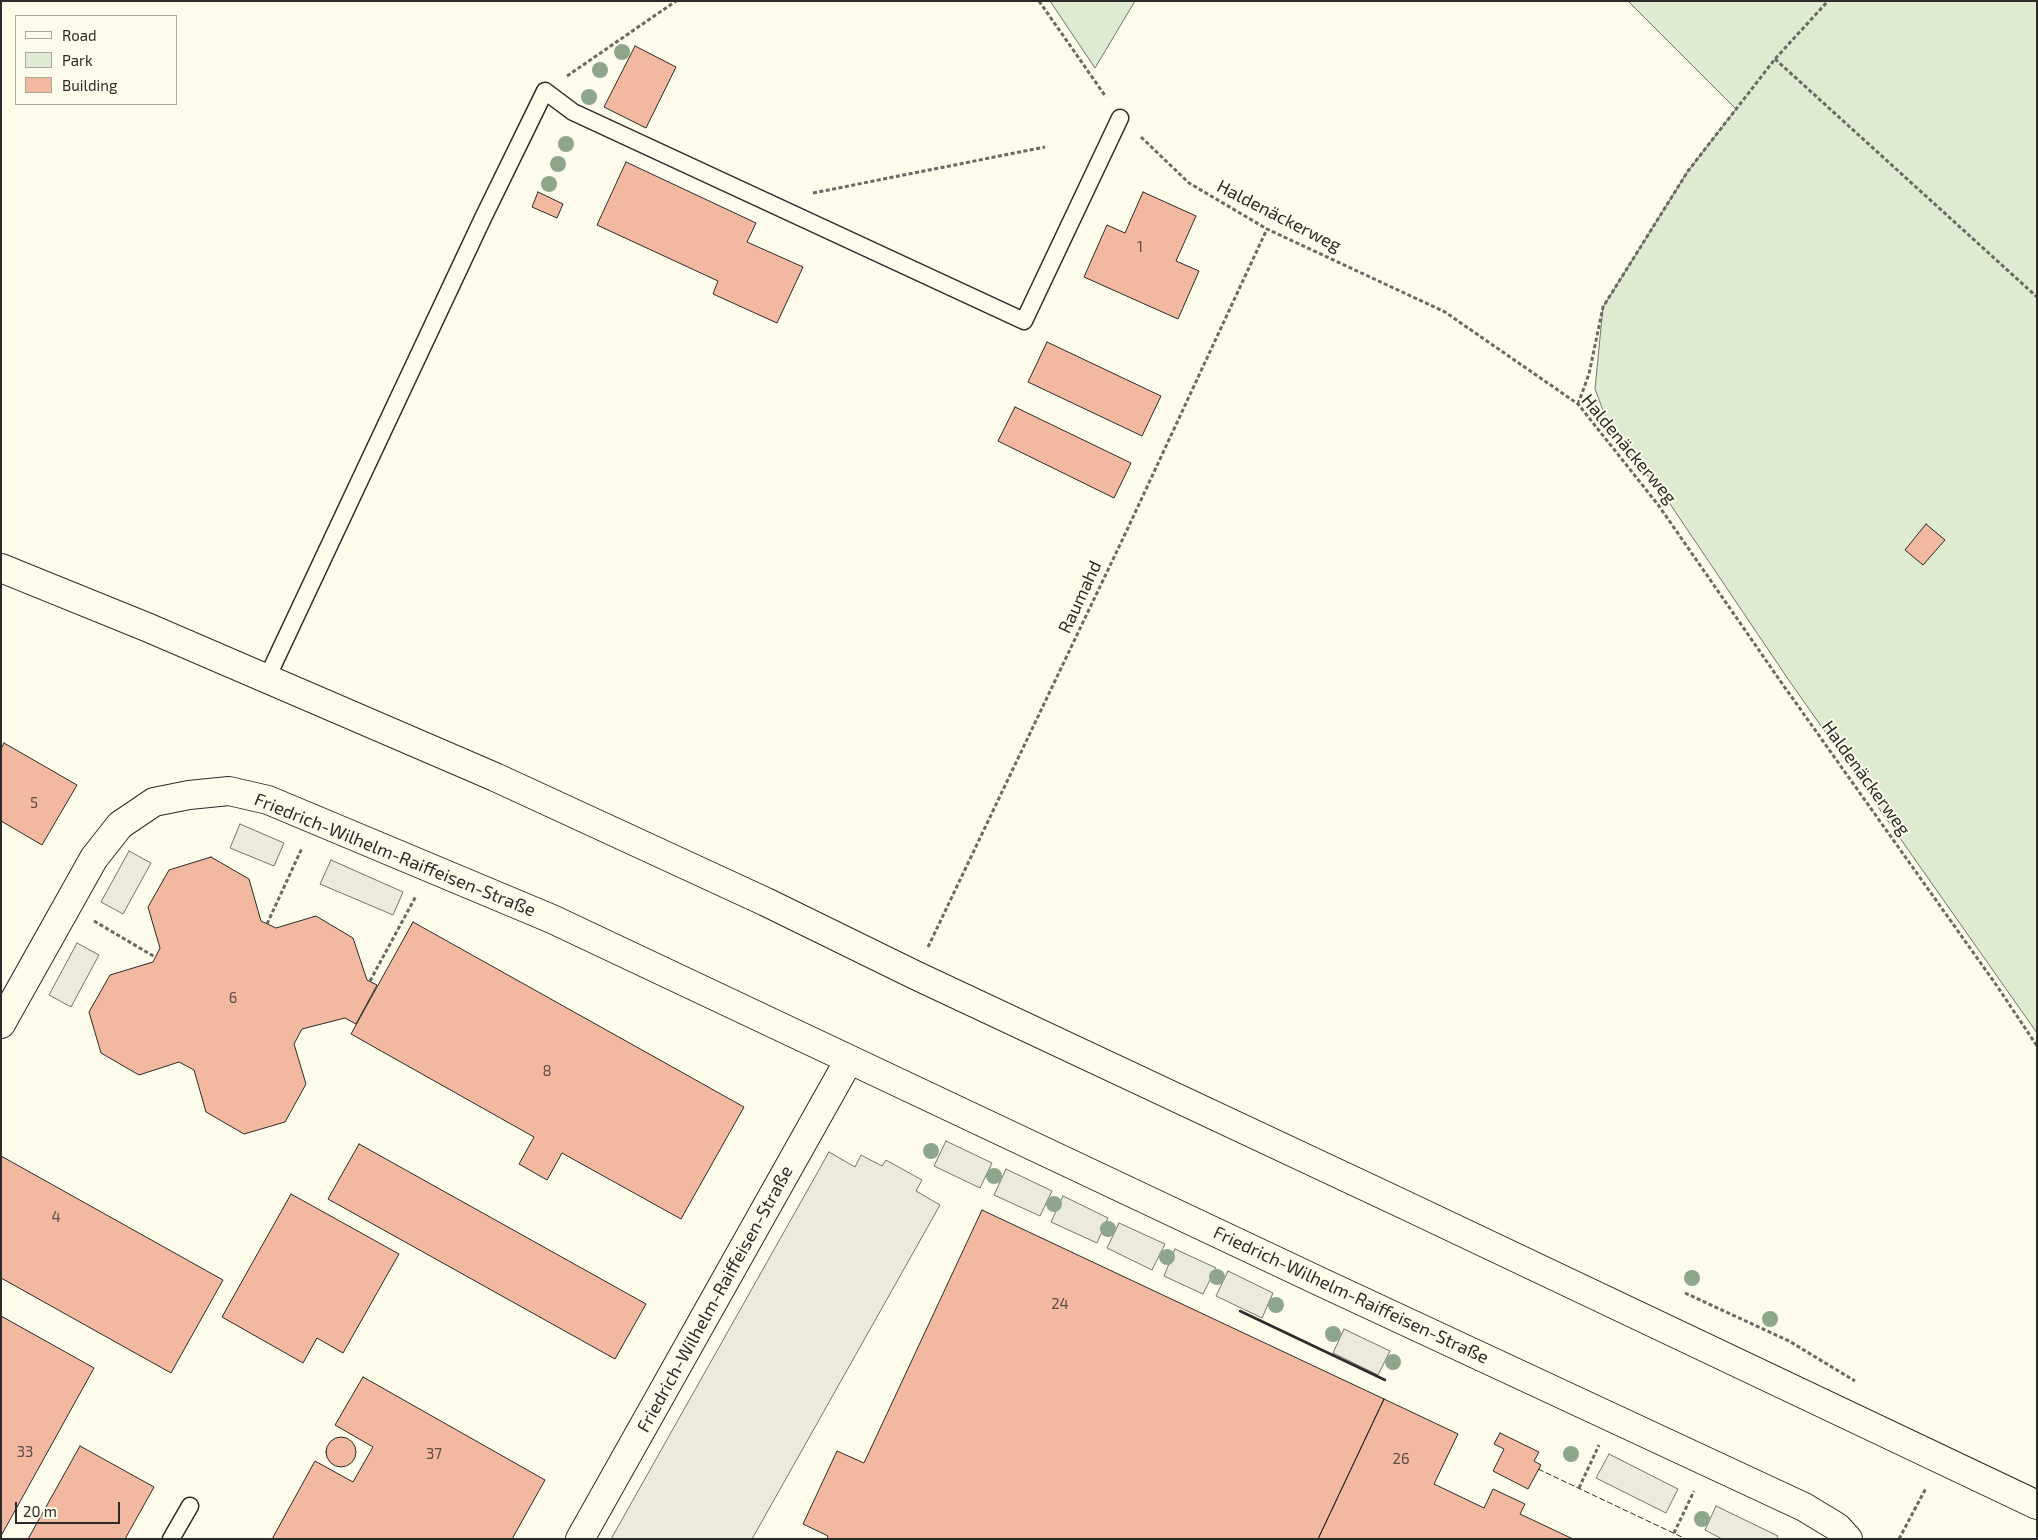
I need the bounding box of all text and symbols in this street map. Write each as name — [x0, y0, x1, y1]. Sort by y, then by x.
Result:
legend — [15, 15, 178, 105]
text: Road — [62, 26, 97, 44]
text: Park — [62, 51, 93, 69]
text: Building — [62, 76, 117, 94]
street label: Haldenäckerweg — [1213, 175, 1345, 257]
house number: 1 — [1137, 238, 1143, 256]
street label: Haldenäckerweg — [1577, 390, 1681, 508]
street label: Raumahd — [1054, 557, 1106, 637]
street label: Haldenäckerweg — [1817, 716, 1915, 840]
street label: Friedrich-Wilhelm-Raiffeisen-Straße — [251, 789, 539, 921]
house number: 5 — [30, 794, 38, 812]
house number: 6 — [229, 989, 237, 1007]
house number: 8 — [542, 1062, 552, 1080]
street label: Friedrich-Wilhelm-Raiffeisen-Straße — [633, 1162, 797, 1436]
house number: 4 — [51, 1208, 61, 1226]
street label: Friedrich-Wilhelm-Raiffeisen-Straße — [1210, 1222, 1492, 1368]
house number: 24 — [1051, 1295, 1069, 1313]
house number: 33 — [17, 1443, 33, 1461]
house number: 37 — [426, 1445, 442, 1463]
house number: 26 — [1392, 1450, 1410, 1468]
scale bar — [18, 1492, 122, 1524]
text: 20 m — [23, 1502, 57, 1520]

